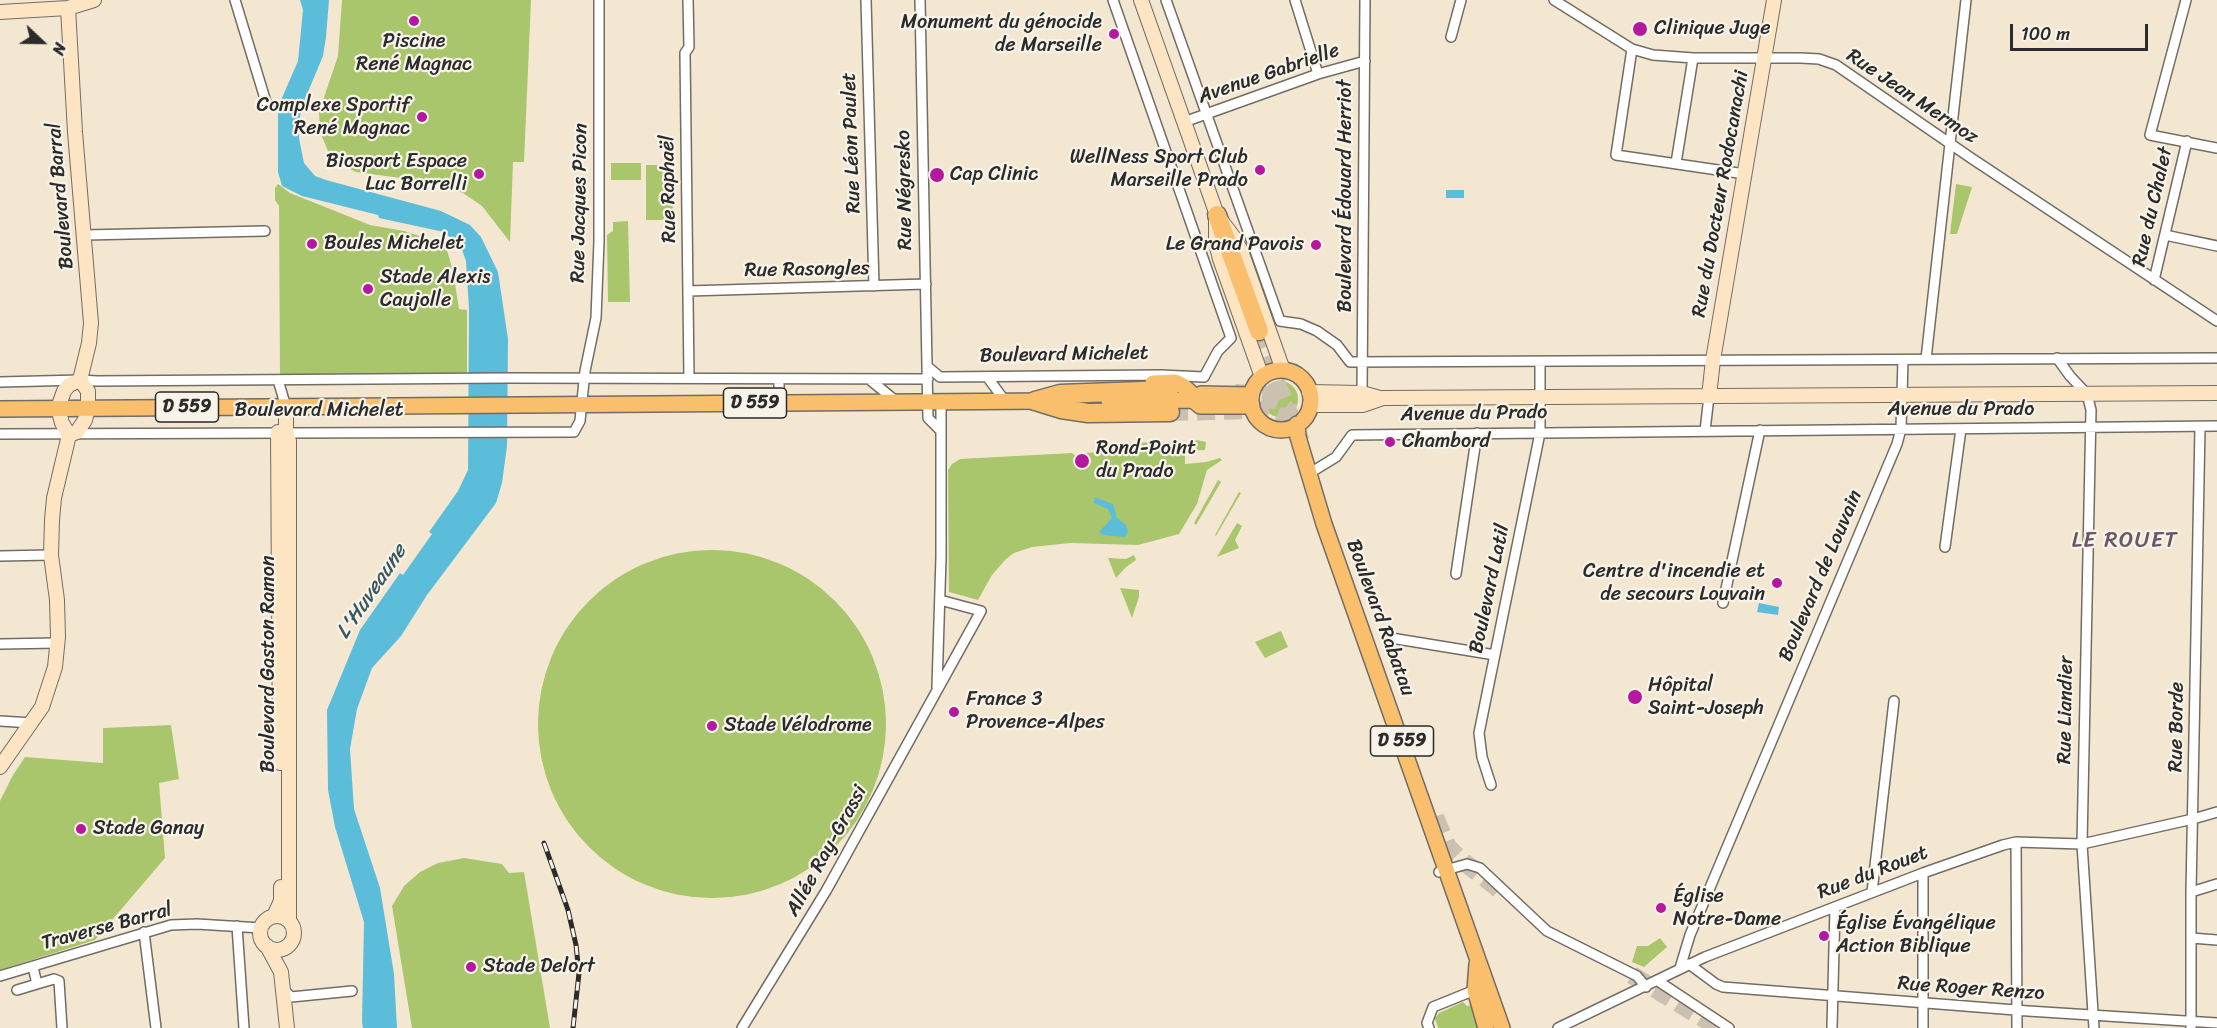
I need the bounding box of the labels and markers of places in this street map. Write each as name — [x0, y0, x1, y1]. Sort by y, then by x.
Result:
place label: Monument du génocide de Marseille — [901, 11, 1102, 58]
marker: Piscine René Magnac — [407, 14, 421, 28]
place label: Clinique Juge — [1654, 17, 1770, 41]
marker: Clinique Juge — [1631, 20, 1649, 38]
marker: Monument du génocide de Marseille — [1107, 27, 1121, 41]
place label: Piscine René Magnac — [356, 30, 472, 77]
place label: Complexe Sportif René Magnac — [256, 94, 410, 141]
marker: Complexe Sportif René Magnac — [415, 110, 429, 124]
place label: WellNess Sport Club Marseille Prado — [1070, 146, 1248, 193]
place label: Biosport Espace Luc Borrelli — [326, 150, 467, 197]
place label: Cap Clinic — [950, 163, 1038, 187]
marker: WellNess Sport Club Marseille Prado — [1253, 163, 1267, 177]
marker: Cap Clinic — [928, 166, 946, 184]
marker: Biosport Espace Luc Borrelli — [472, 167, 486, 181]
place label: Boules Michelet — [324, 232, 464, 256]
place label: Le Grand Pavois — [1166, 233, 1304, 257]
marker: Boules Michelet — [305, 237, 319, 251]
marker: Le Grand Pavois — [1309, 238, 1323, 252]
place label: Stade Alexis Caujolle — [380, 266, 490, 313]
marker: Stade Alexis Caujolle — [361, 282, 375, 296]
place label: Chambord — [1402, 430, 1490, 454]
marker: Chambord — [1383, 435, 1397, 449]
place label: Rond-Point du Prado — [1096, 437, 1196, 484]
marker: Rond-Point du Prado — [1073, 452, 1091, 470]
place label: Centre d'incendie et de secours Louvain — [1583, 560, 1765, 607]
marker: Centre d'incendie et de secours Louvain — [1770, 576, 1784, 590]
place label: Hôpital Saint-Joseph — [1648, 674, 1764, 721]
place label: France 3 Provence-Alpes — [966, 688, 1105, 735]
marker: Hôpital Saint-Joseph — [1626, 688, 1644, 706]
marker: France 3 Provence-Alpes — [947, 705, 961, 719]
place label: Stade Vélodrome — [724, 714, 872, 738]
marker: Stade Vélodrome — [705, 719, 719, 733]
place label: Stade Ganay — [93, 817, 204, 841]
marker: Stade Ganay — [74, 822, 88, 836]
place label: Église Notre-Dame — [1673, 885, 1781, 932]
marker: Église Notre-Dame — [1654, 901, 1668, 915]
place label: Église Évangélique Action Biblique — [1836, 912, 1996, 959]
marker: Église Évangélique Action Biblique — [1817, 929, 1831, 943]
place label: Stade Delort — [483, 955, 595, 979]
marker: Stade Delort — [464, 960, 478, 974]

